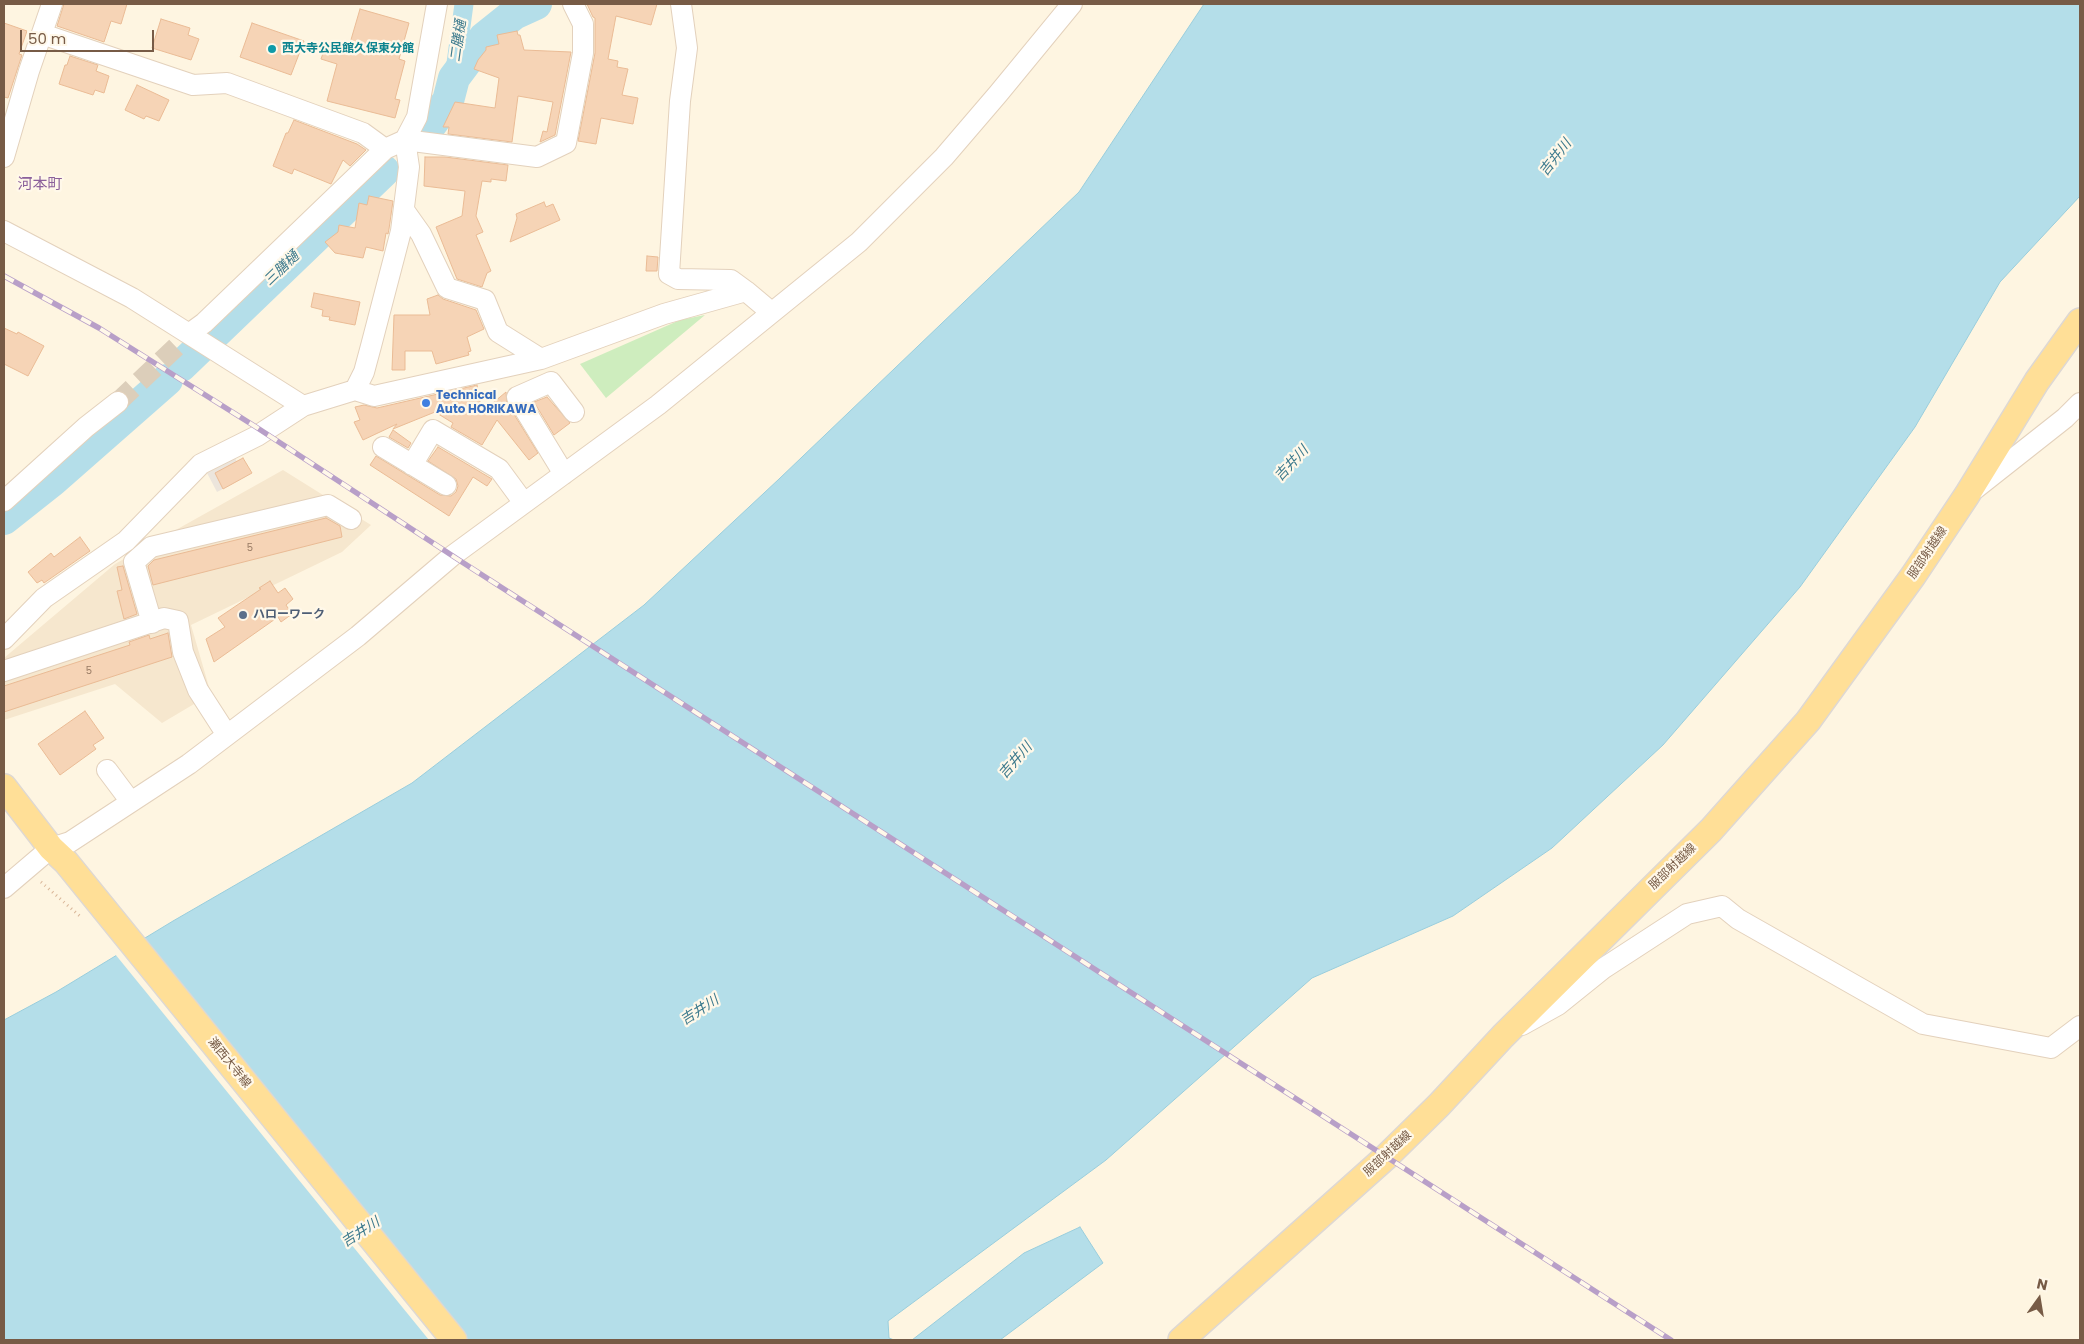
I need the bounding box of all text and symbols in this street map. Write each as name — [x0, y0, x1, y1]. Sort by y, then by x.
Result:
water label: 二膳樋 — [448, 19, 470, 63]
scale bar — [22, 20, 156, 52]
text: 50 m — [28, 28, 66, 49]
place label: 西大寺公民館久保東分館 — [282, 42, 414, 56]
marker: 西大寺公民館久保東分館 — [266, 43, 278, 55]
water label: 吉井川 — [1536, 136, 1576, 180]
district label: 河本町 — [18, 176, 62, 194]
water label: 三膳樋 — [261, 248, 303, 290]
place label: Technical Auto HORIKAWA — [436, 389, 536, 417]
marker: Technical Auto HORIKAWA — [420, 397, 432, 409]
water label: 吉井川 — [1272, 443, 1312, 485]
street label: 服部射越線 — [1905, 524, 1951, 582]
house number: 5 — [247, 542, 253, 554]
place label: ハローワーク — [253, 608, 325, 622]
marker: ハローワーク — [237, 609, 249, 621]
house number: 5 — [86, 665, 92, 677]
water label: 吉井川 — [996, 740, 1036, 782]
street label: 服部射越線 — [1646, 841, 1700, 893]
water label: 吉井川 — [678, 993, 722, 1029]
street label: 瀬西大寺線 — [205, 1035, 253, 1091]
street label: 服部射越線 — [1361, 1128, 1415, 1180]
water label: 吉井川 — [339, 1215, 383, 1251]
text: N — [2035, 1273, 2050, 1295]
north arrow — [2014, 1274, 2064, 1324]

